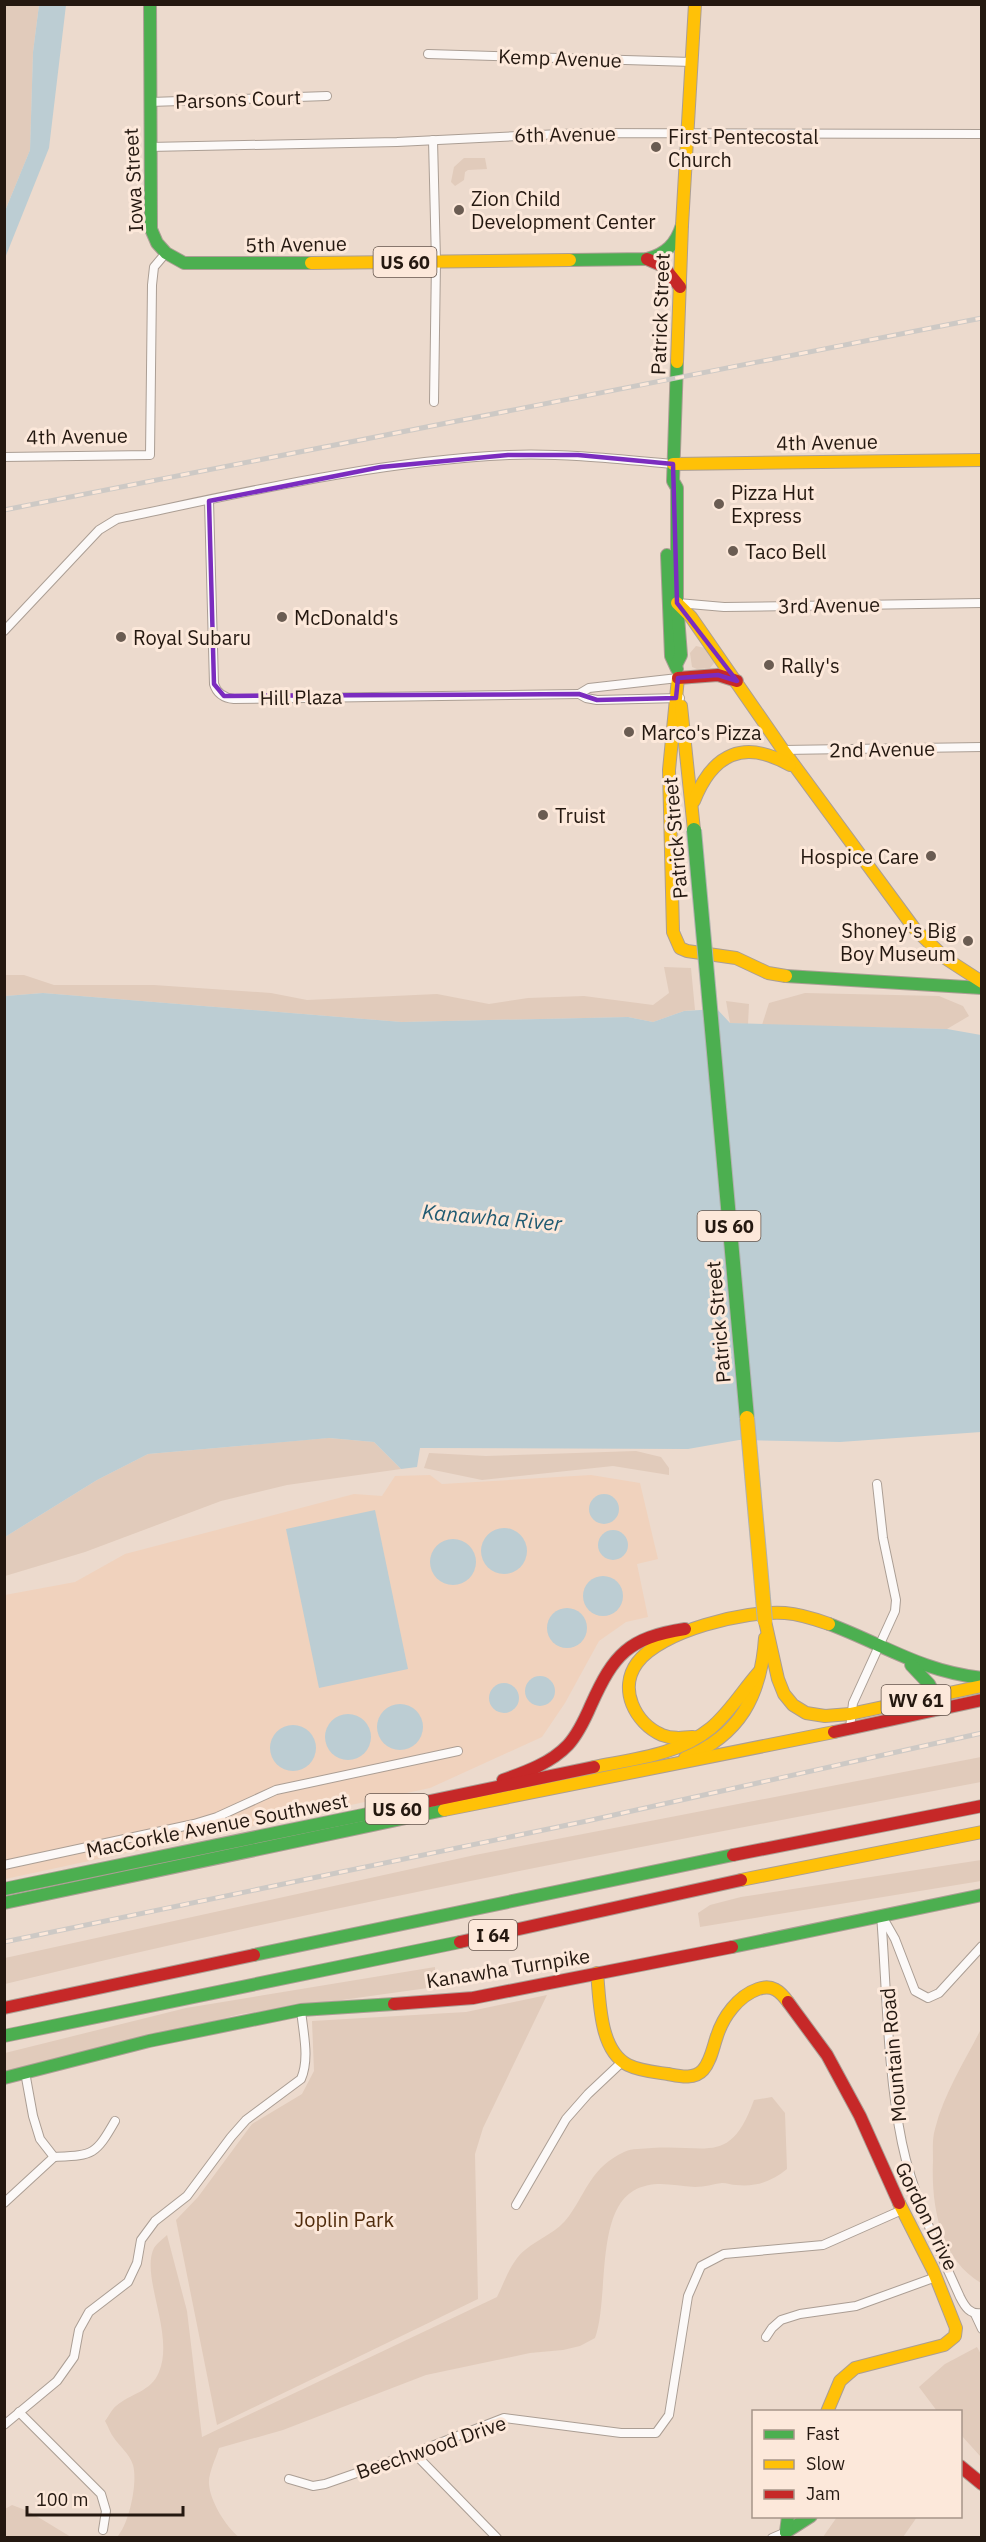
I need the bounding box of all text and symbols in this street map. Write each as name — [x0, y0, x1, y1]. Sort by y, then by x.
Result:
street label: Kemp Avenue — [498, 42, 622, 74]
street label: Parsons Court — [175, 83, 301, 115]
street label: 6th Avenue — [514, 120, 616, 148]
place label: First Pentecostal Church — [668, 123, 819, 173]
street label: Iowa Street — [117, 127, 149, 233]
marker: First Pentecostal Church — [649, 140, 663, 154]
place label: Zion Child Development Center — [471, 185, 656, 235]
marker: Zion Child Development Center — [452, 203, 466, 217]
street label: 5th Avenue — [245, 230, 347, 258]
road number: US 60 — [374, 247, 436, 277]
street label: Patrick Street — [644, 252, 676, 376]
street label: 4th Avenue — [26, 422, 128, 450]
street label: 4th Avenue — [776, 428, 878, 456]
place label: Pizza Hut Express — [731, 479, 815, 529]
marker: Pizza Hut Express — [712, 497, 726, 511]
place label: Taco Bell — [745, 538, 826, 565]
marker: Taco Bell — [726, 544, 740, 558]
street label: 3rd Avenue — [778, 591, 880, 619]
place label: McDonald's — [294, 604, 399, 631]
marker: McDonald's — [275, 610, 289, 624]
place label: Royal Subaru — [133, 624, 251, 651]
marker: Royal Subaru — [114, 630, 128, 644]
place label: Rally's — [781, 652, 840, 679]
marker: Rally's — [762, 658, 776, 672]
street label: Hill Plaza — [259, 683, 343, 711]
place label: Marco's Pizza — [641, 719, 762, 746]
marker: Marco's Pizza — [622, 725, 636, 739]
street label: 2nd Avenue — [829, 735, 935, 763]
street label: Patrick Street — [656, 776, 694, 900]
place label: Truist — [555, 802, 606, 829]
marker: Truist — [536, 808, 550, 822]
place label: Hospice Care — [800, 843, 919, 870]
marker: Hospice Care — [924, 849, 938, 863]
place label: Shoney's Big Boy Museum — [840, 917, 956, 967]
marker: Shoney's Big Boy Museum — [961, 934, 975, 948]
water label: Kanawha River — [421, 1197, 564, 1237]
road number: US 60 — [698, 1211, 760, 1241]
street label: Patrick Street — [699, 1260, 737, 1384]
road number: WV 61 — [882, 1685, 950, 1715]
street label: MacCorkle Avenue Southwest — [84, 1786, 350, 1864]
road number: US 60 — [366, 1794, 428, 1824]
road number: I 64 — [469, 1920, 517, 1950]
street label: Kanawha Turnpike — [424, 1942, 592, 1994]
street label: Mountain Road — [874, 1987, 912, 2123]
street label: Gordon Drive — [889, 2157, 965, 2275]
park label: Joplin Park — [294, 2206, 394, 2233]
street label: Beechwood Drive — [352, 2409, 510, 2485]
legend — [752, 2410, 962, 2518]
text: Fast — [806, 2422, 840, 2445]
text: Slow — [806, 2452, 845, 2475]
scale bar — [27, 2479, 183, 2517]
text: Jam — [806, 2482, 841, 2505]
text: 100 m — [36, 2488, 88, 2511]

